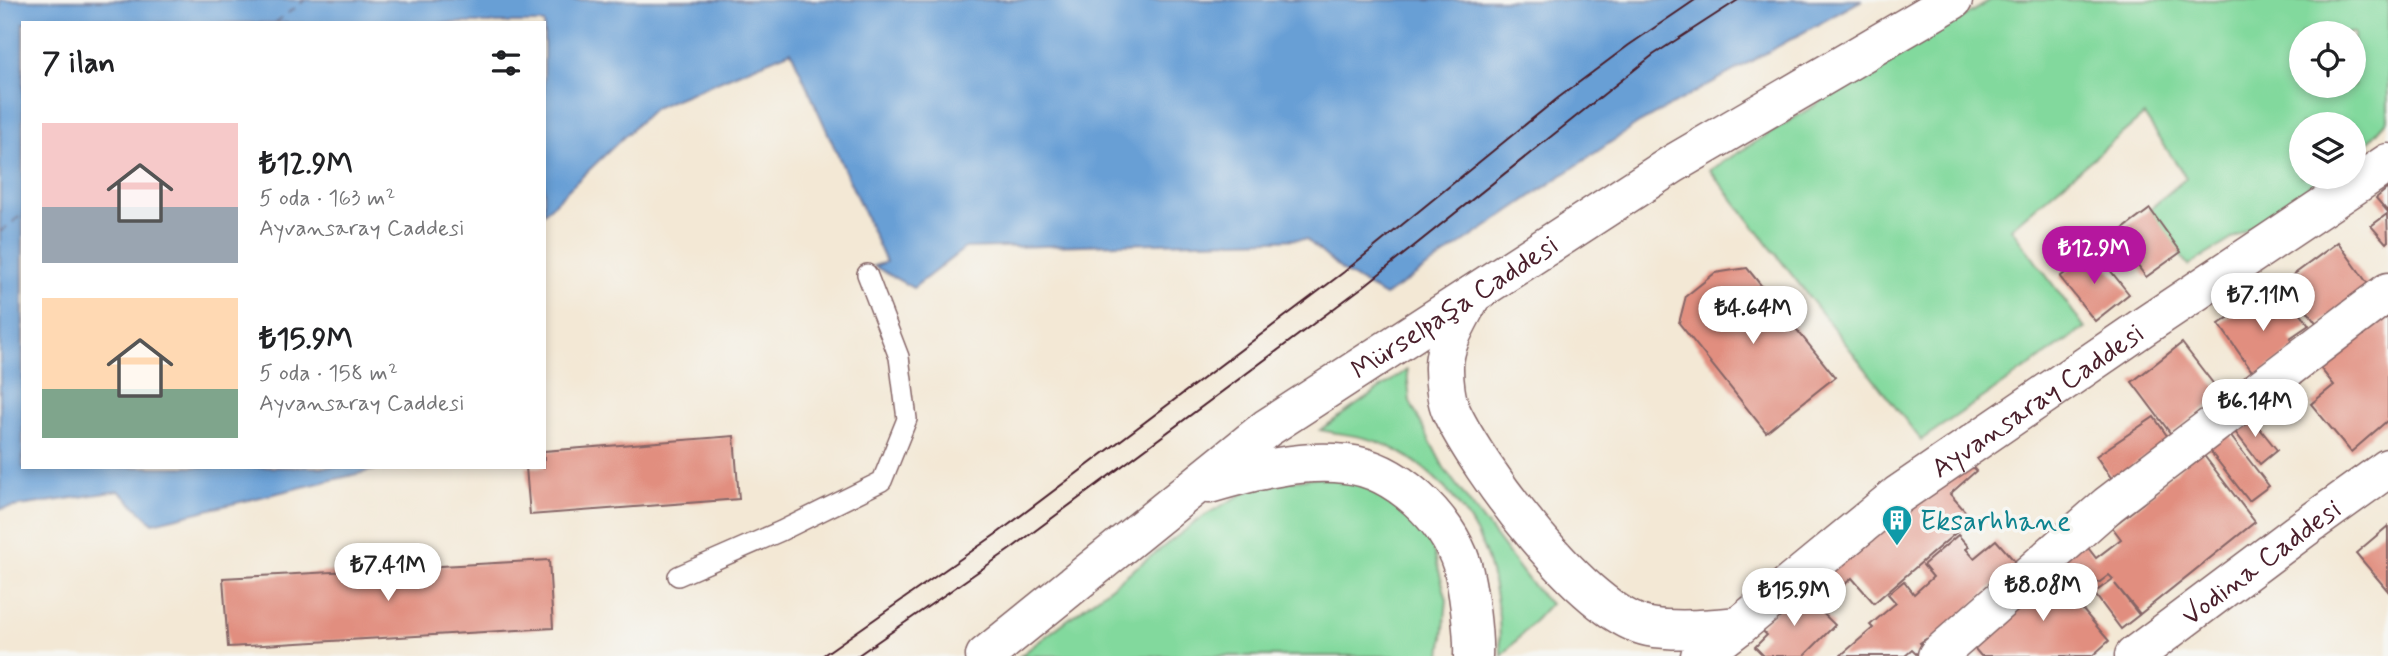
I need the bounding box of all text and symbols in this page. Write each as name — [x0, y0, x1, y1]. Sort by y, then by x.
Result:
map controls — [2289, 21, 2366, 189]
button: locate — [2289, 21, 2366, 98]
text: 7 ilan — [42, 44, 115, 83]
icon: filters — [487, 44, 525, 82]
button: layers — [2289, 112, 2366, 189]
text: ₺12.9M — [259, 145, 353, 184]
icon: home — [98, 151, 182, 235]
text: 5 oda · 163 m² — [259, 184, 395, 214]
text: Ayvansaray Caddesi — [259, 214, 465, 244]
pin: ₺12.9M — [2037, 226, 2151, 286]
street label: Mürselpaşa Caddesi — [1345, 227, 1567, 390]
text: ₺12.9M — [2058, 234, 2130, 264]
pin: ₺7.11M — [2206, 274, 2320, 333]
text: ₺7.11M — [2227, 281, 2299, 311]
pin: ₺4.64M — [1696, 286, 1810, 346]
text: ₺4.64M — [1714, 294, 1792, 324]
street label: Ayvansaray Caddesi — [1925, 315, 2153, 488]
text: ₺15.9M — [259, 320, 353, 359]
icon: home — [98, 326, 182, 410]
text: 5 oda · 158 m² — [259, 359, 398, 389]
pin: ₺6.14M — [2198, 380, 2312, 439]
text: ₺6.14M — [2218, 387, 2292, 417]
text: Ayvansaray Caddesi — [259, 389, 465, 419]
street label: Vodina Caddesi — [2175, 492, 2349, 635]
building icon: Eksarhhane — [1880, 503, 1914, 547]
place label: Eksarhhane — [1920, 504, 2071, 541]
pin: ₺7.41M — [331, 544, 445, 603]
text: ₺7.41M — [350, 551, 426, 581]
pin: ₺8.08M — [1986, 564, 2100, 623]
pin: ₺15.9M — [1737, 568, 1851, 628]
text: ₺8.08M — [2005, 571, 2081, 601]
text: ₺15.9M — [1758, 576, 1830, 606]

